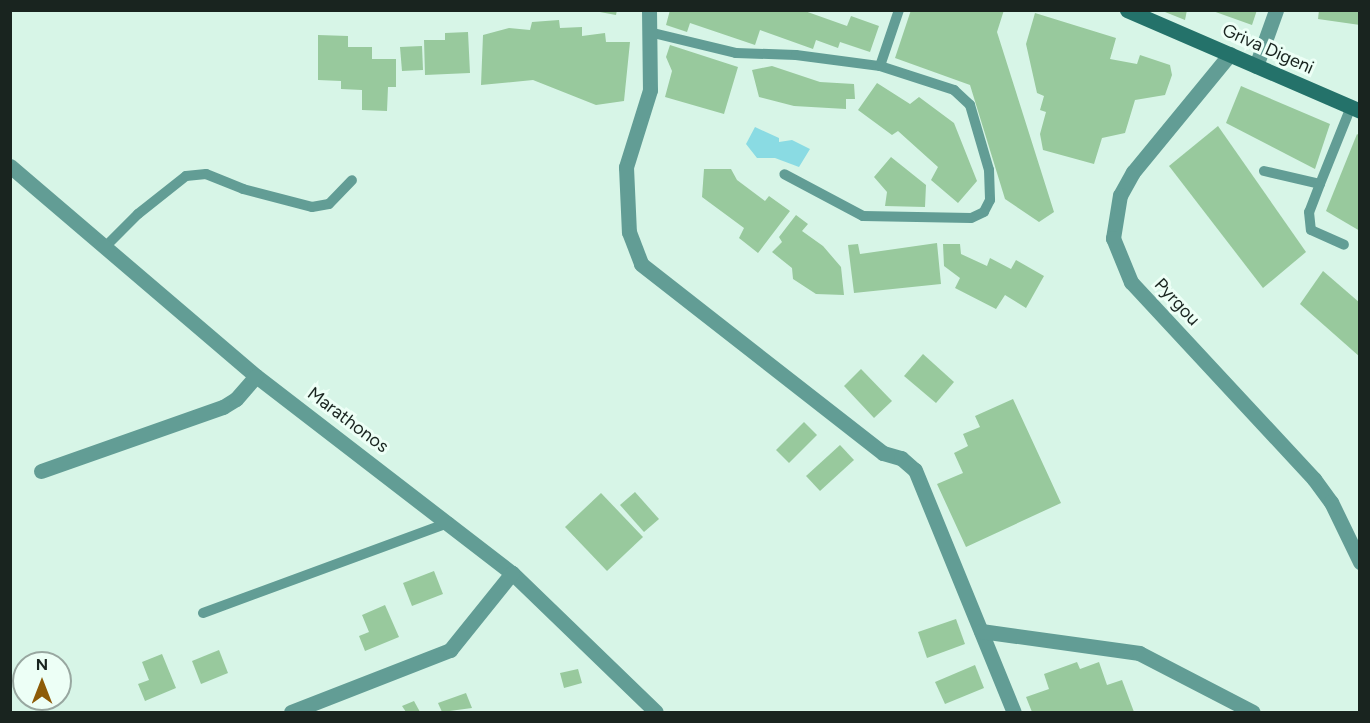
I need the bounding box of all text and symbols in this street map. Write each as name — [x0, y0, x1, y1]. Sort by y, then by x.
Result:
street label: Griva Digeni — [1219, 19, 1317, 79]
street label: Pyrgou — [1150, 274, 1204, 330]
street label: Marathonos — [303, 383, 393, 457]
north arrow — [12, 651, 72, 711]
text: N — [36, 655, 48, 674]

